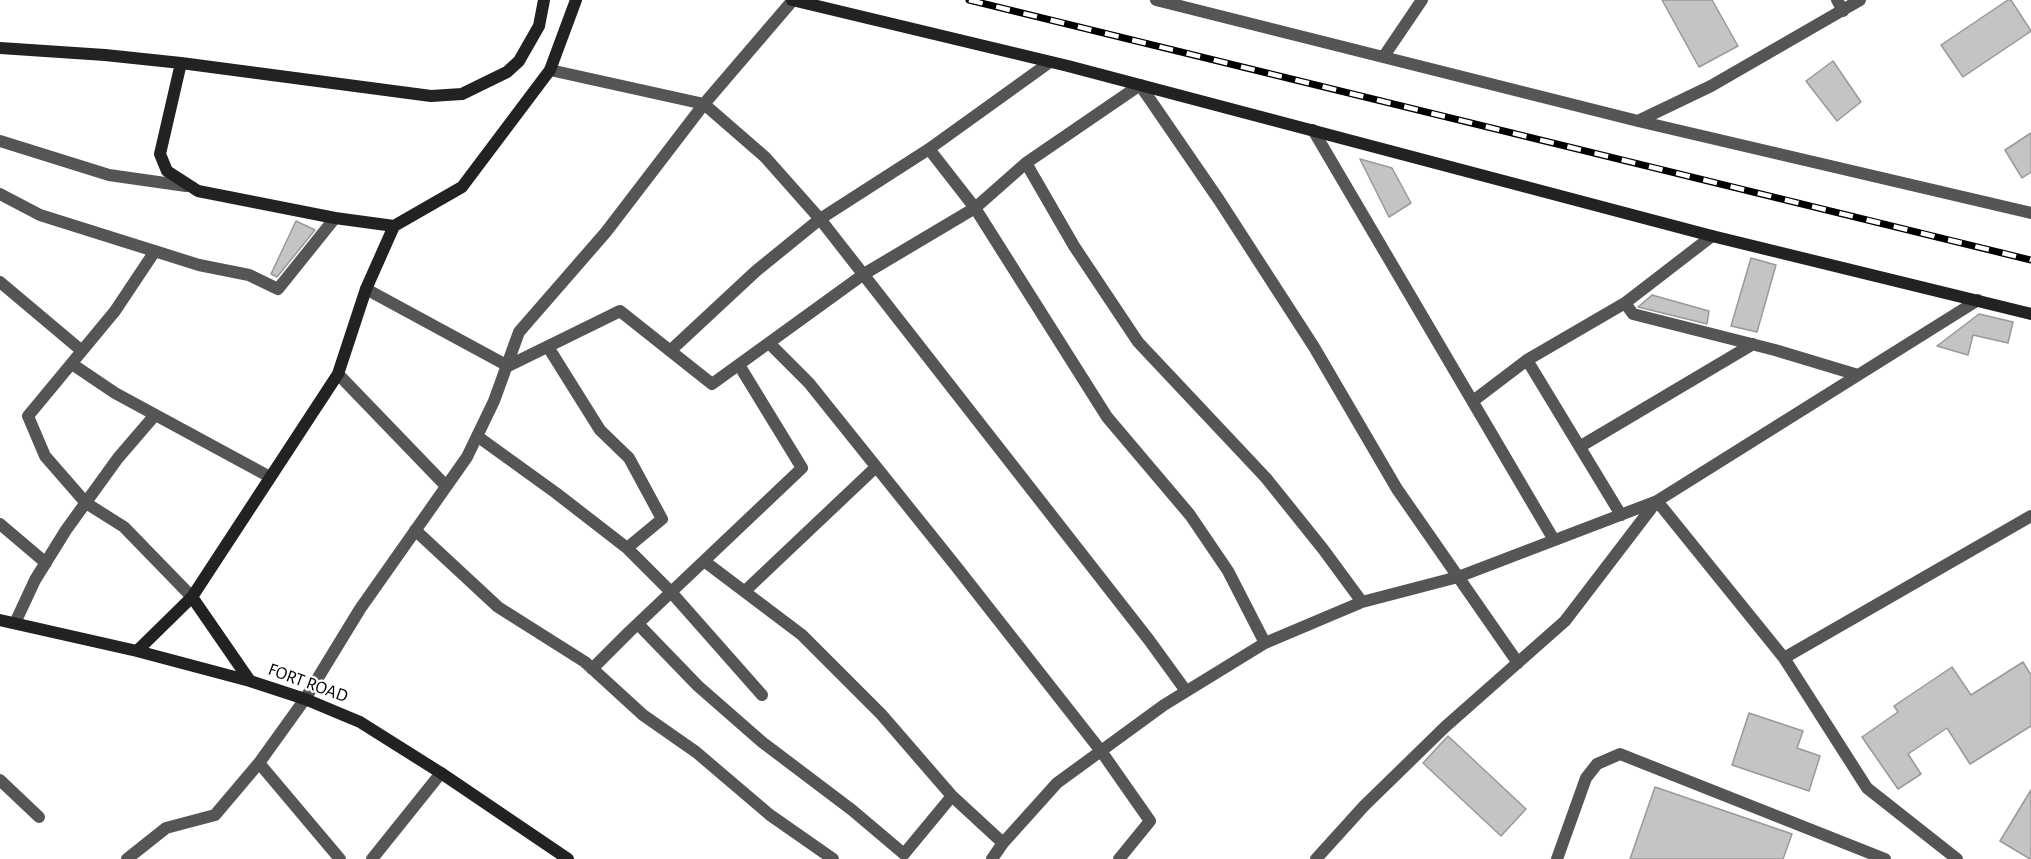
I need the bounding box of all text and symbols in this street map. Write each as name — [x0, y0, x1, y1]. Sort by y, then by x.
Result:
street label: FORT ROAD — [265, 659, 351, 707]

